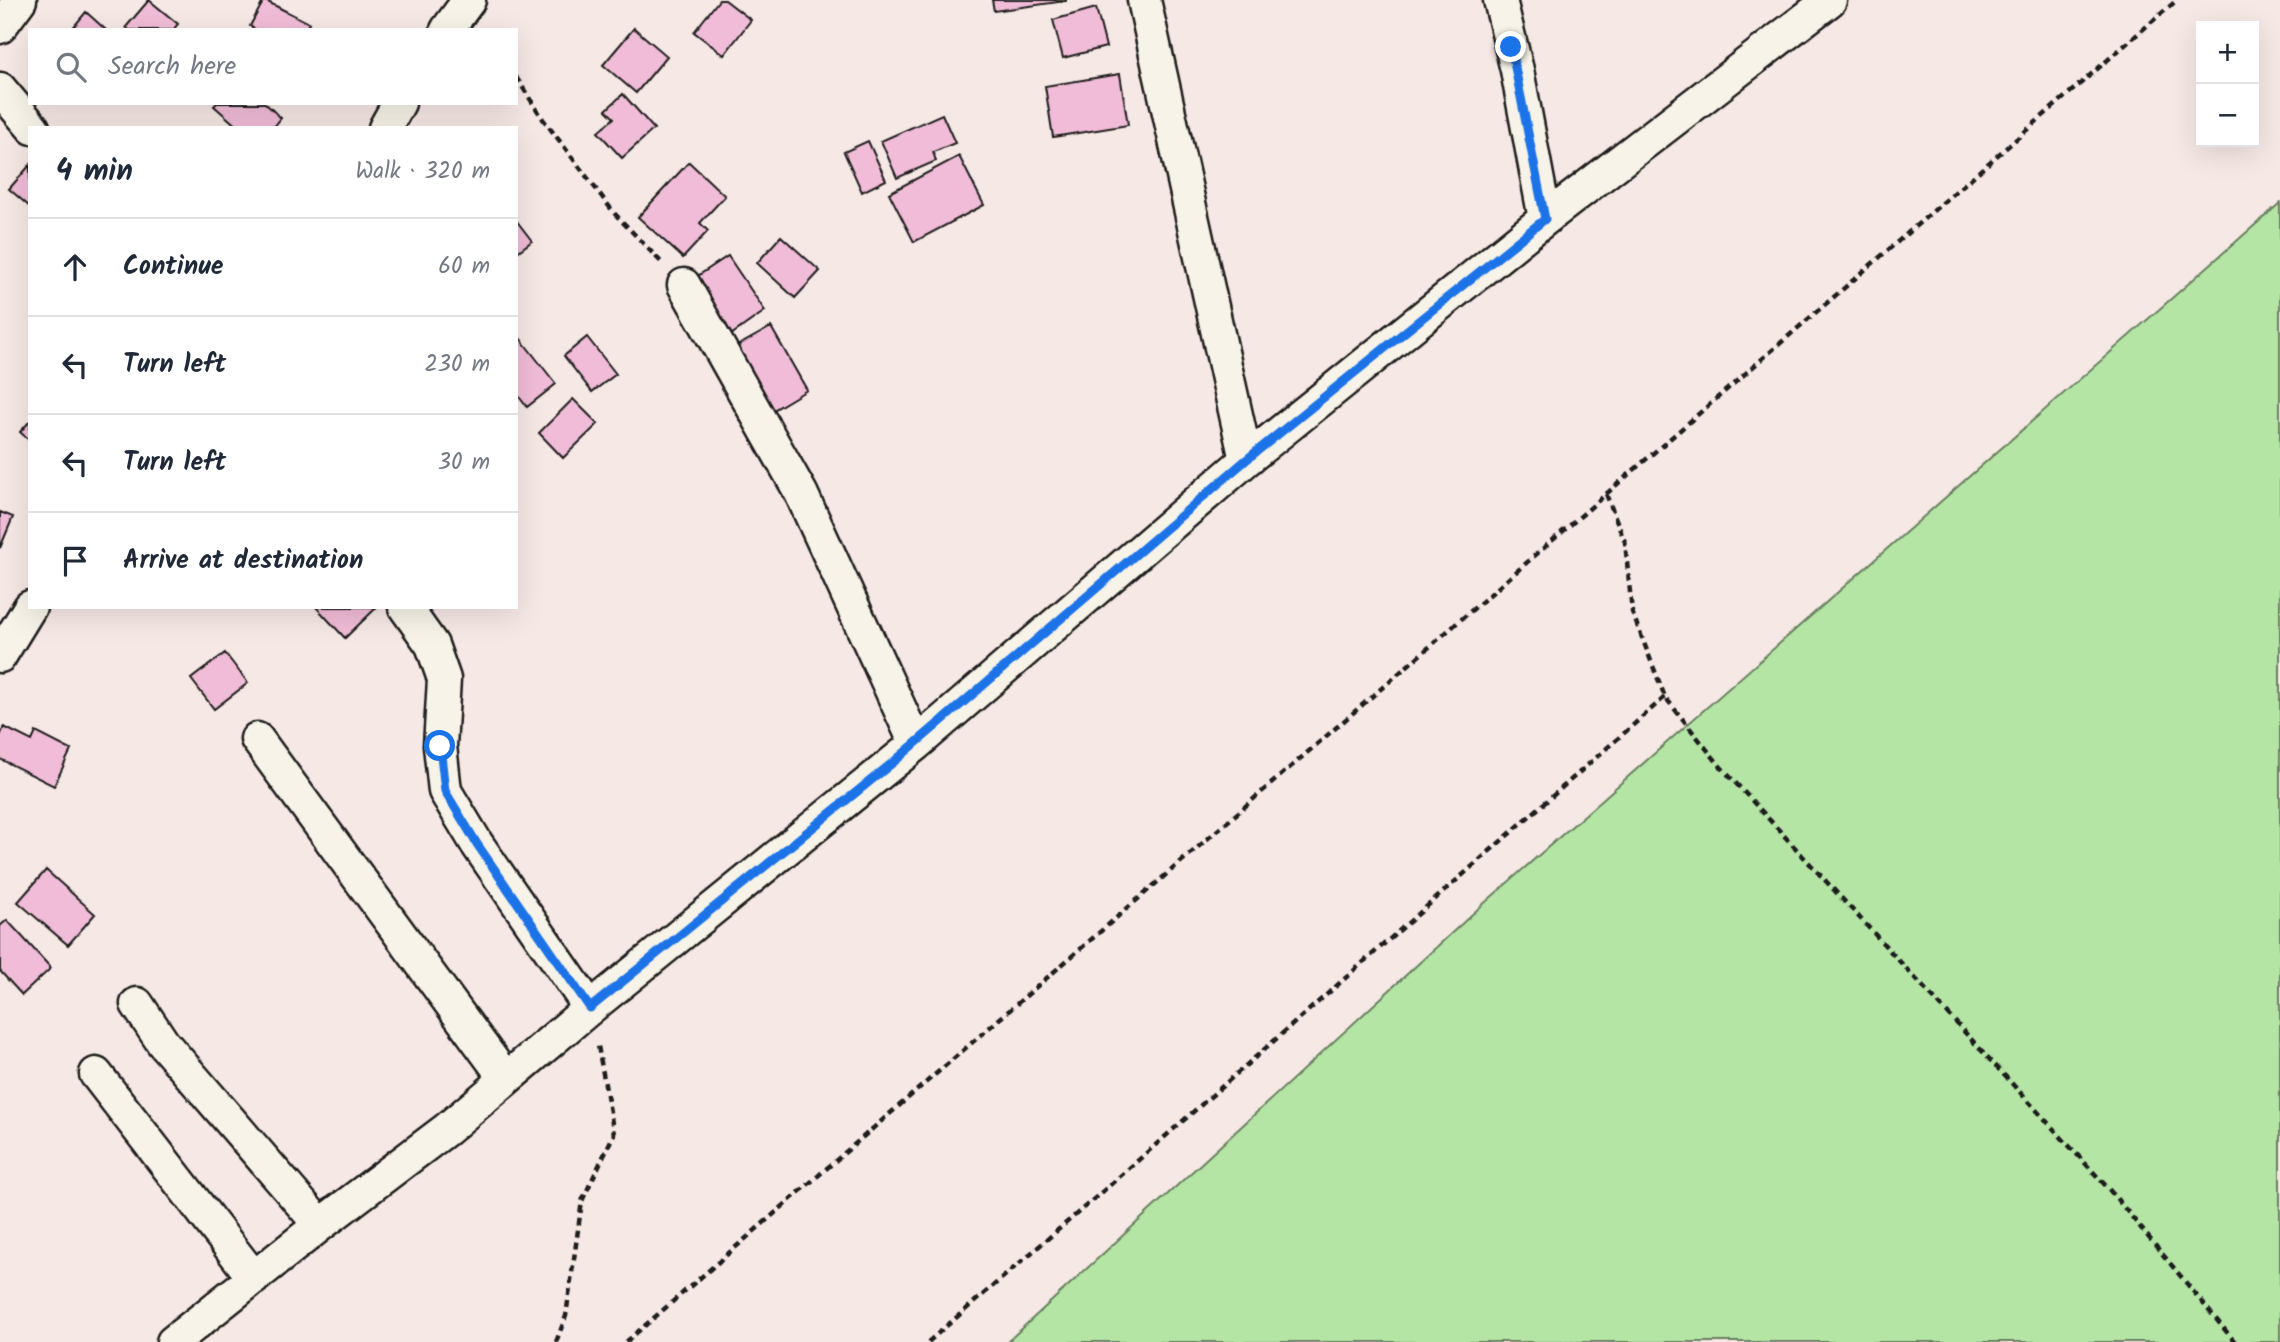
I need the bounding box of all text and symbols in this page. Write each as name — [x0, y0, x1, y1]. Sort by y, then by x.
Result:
map controls — [2196, 21, 2259, 147]
button: + — [2196, 21, 2259, 84]
search box — [28, 28, 518, 105]
route end — [1495, 31, 1526, 62]
text: Search here — [108, 46, 236, 88]
icon: search — [52, 48, 90, 86]
button: − — [2196, 84, 2259, 147]
text: 4 min — [56, 148, 133, 196]
text: Walk · 320 m — [355, 154, 490, 190]
text: Continue — [123, 246, 224, 288]
icon: ahead — [56, 248, 94, 286]
text: 60 m — [438, 249, 490, 285]
text: Turn left — [123, 344, 226, 386]
icon: left — [56, 346, 94, 384]
text: 230 m — [424, 347, 490, 383]
text: Turn left — [123, 442, 226, 484]
icon: left — [56, 444, 94, 482]
text: 30 m — [438, 445, 490, 481]
text: Arrive at destination — [123, 540, 363, 582]
icon: arrive — [56, 542, 94, 580]
route start — [424, 730, 455, 761]

